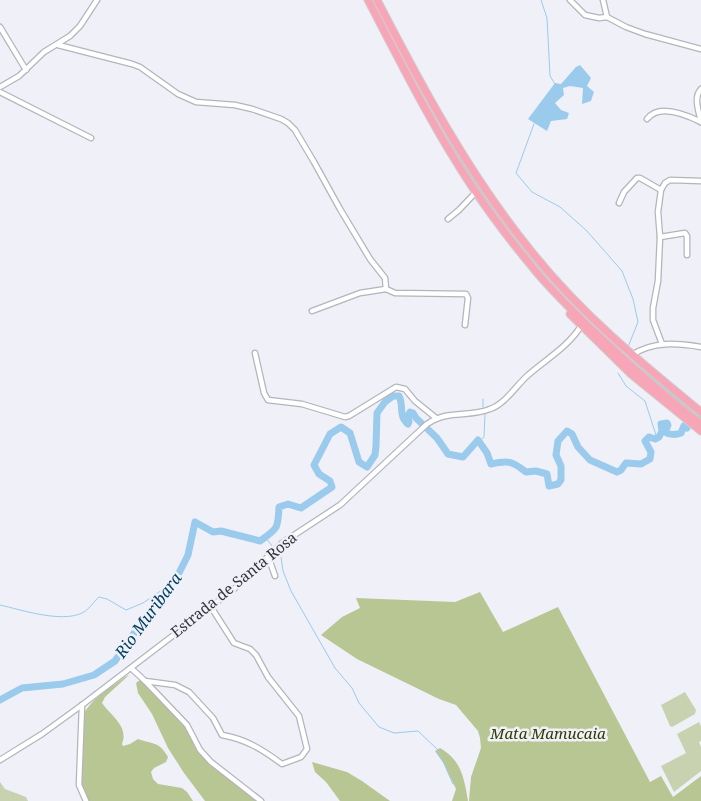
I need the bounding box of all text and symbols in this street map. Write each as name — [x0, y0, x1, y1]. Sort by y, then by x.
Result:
street label: Estrada de Santa Rosa — [166, 527, 301, 641]
water label: Rio Muribara — [109, 567, 187, 663]
park label: Mata Mamucaia — [489, 723, 606, 743]

